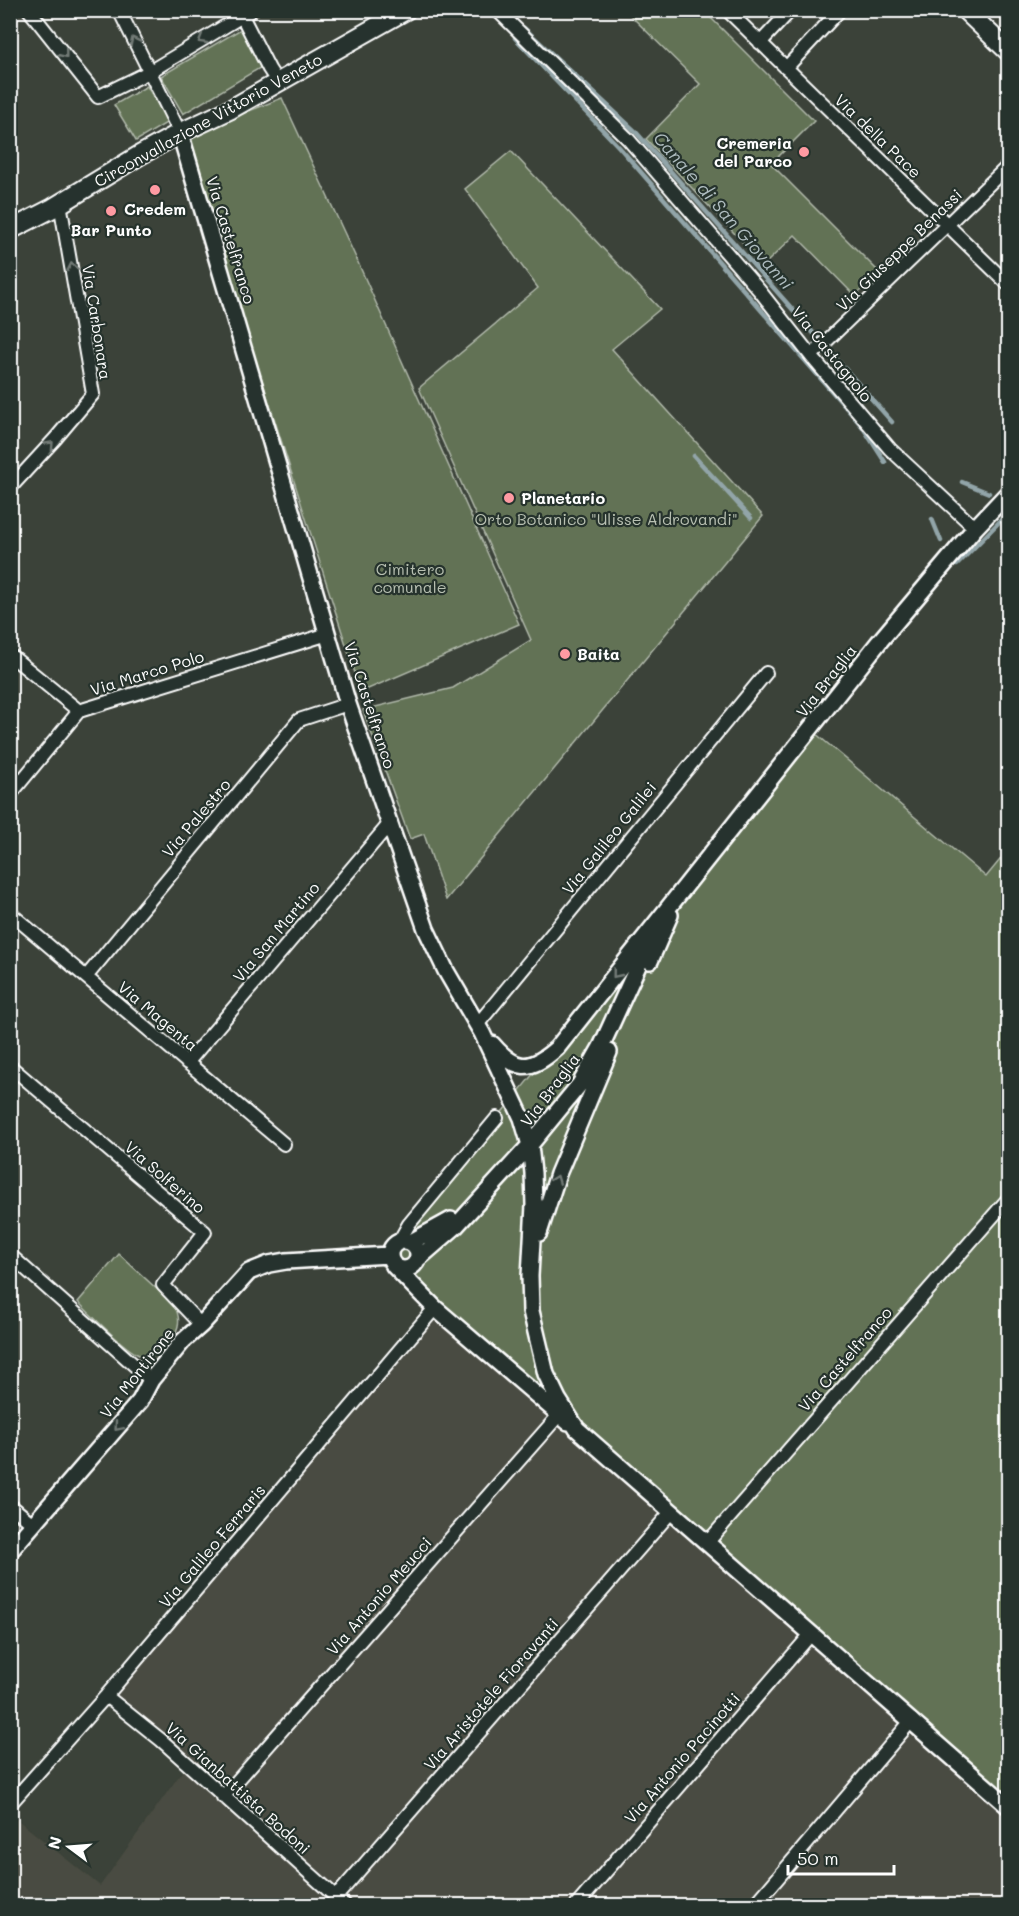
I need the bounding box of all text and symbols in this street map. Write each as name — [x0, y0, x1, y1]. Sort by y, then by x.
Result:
one-way arrow — [198, 33, 208, 45]
one-way arrow — [130, 37, 142, 48]
one-way arrow — [56, 47, 67, 58]
street label: Circonvallazione Vittorio Veneto — [90, 48, 325, 191]
street label: Via della Pace — [831, 89, 926, 182]
water label: Canale di San Giovanni — [648, 126, 799, 295]
place label: Cremeria del Parco — [714, 132, 792, 171]
marker: Cremeria del Parco — [797, 145, 811, 159]
street label: Via Castelfranco — [202, 173, 261, 306]
marker: Credem — [148, 183, 162, 197]
street label: Via Giuseppe Benassi — [831, 184, 966, 315]
place label: Credem — [124, 198, 186, 219]
marker: Bar Punto — [104, 204, 118, 218]
place label: Bar Punto — [71, 219, 152, 240]
one-way arrow — [66, 262, 79, 272]
street label: Via Carbonara — [78, 263, 117, 381]
street label: Via Castagnolo — [787, 301, 878, 406]
one-way arrow — [43, 441, 54, 451]
place label: Planetario — [521, 487, 605, 508]
marker: Planetario — [502, 491, 516, 505]
park label: Orto Botanico "Ulisse Aldrovandi" — [474, 508, 738, 529]
park label: Cimitero comunale — [373, 558, 447, 597]
street label: Via Castelfranco — [340, 639, 401, 771]
street label: Via Braglia — [791, 640, 860, 721]
place label: Baita — [577, 643, 620, 664]
street label: Via Marco Polo — [87, 645, 206, 700]
marker: Baita — [558, 647, 572, 661]
street label: Via Palestro — [157, 774, 235, 861]
street label: Via Galileo Galilei — [557, 777, 661, 898]
street label: Via San Martino — [228, 877, 324, 986]
one-way arrow — [612, 967, 623, 978]
street label: Via Magenta — [114, 976, 203, 1055]
street label: Via Braglia — [515, 1049, 584, 1131]
street label: Via Solferino — [121, 1136, 210, 1217]
one-way arrow — [549, 1175, 561, 1186]
street label: Via Castelfranco — [793, 1302, 896, 1416]
street label: Via Montirone — [95, 1323, 179, 1422]
one-way arrow — [114, 1420, 125, 1431]
street label: Via Galileo Ferraris — [154, 1480, 270, 1612]
street label: Via Antonio Meucci — [321, 1532, 436, 1659]
street label: Via Aristotele Fioravanti — [419, 1613, 563, 1774]
street label: Via Antonio Pacinotti — [619, 1688, 744, 1827]
street label: Via Gianbattista Bodoni — [162, 1717, 315, 1858]
north arrow — [39, 1817, 99, 1877]
text: N — [42, 1834, 66, 1851]
scale bar — [788, 1838, 894, 1876]
text: 50 m — [797, 1846, 839, 1870]

